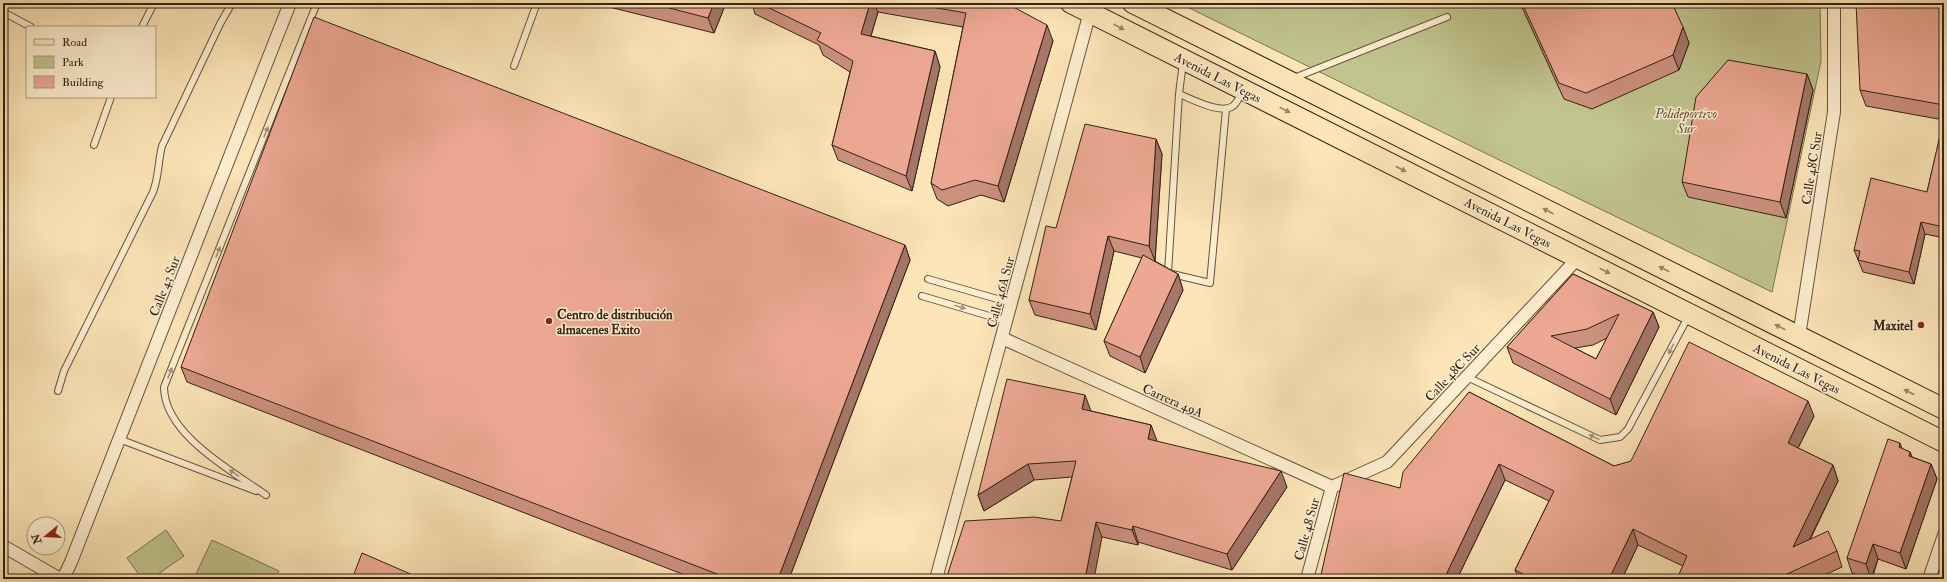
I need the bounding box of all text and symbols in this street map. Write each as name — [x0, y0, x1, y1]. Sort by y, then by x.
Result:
one-way arrow — [1113, 24, 1124, 30]
legend — [26, 26, 156, 98]
text: Road — [62, 35, 87, 50]
street label: Avenida Las Vegas — [1171, 49, 1264, 107]
text: Park — [62, 55, 84, 70]
text: Building — [62, 75, 105, 90]
park label: Polideportivo Sur — [1654, 106, 1718, 137]
one-way arrow — [1279, 107, 1291, 114]
one-way arrow — [263, 126, 269, 137]
street label: Calle 48C Sur — [1798, 130, 1826, 206]
one-way arrow — [1395, 166, 1407, 172]
street label: Avenida Las Vegas — [1461, 194, 1554, 252]
one-way arrow — [1542, 208, 1554, 214]
one-way arrow — [215, 247, 221, 258]
street label: Calle 43 Sur — [146, 254, 184, 319]
street label: Calle 46A Sur — [984, 255, 1018, 330]
one-way arrow — [1658, 266, 1670, 272]
one-way arrow — [1599, 268, 1610, 274]
one-way arrow — [954, 304, 966, 310]
place label: Centro de distribución almacenes Exito — [557, 307, 673, 338]
marker: Centro de distribución almacenes Exito — [544, 316, 554, 326]
place label: Maxitel — [1872, 318, 1914, 334]
marker: Maxitel — [1916, 320, 1926, 330]
one-way arrow — [1775, 324, 1786, 330]
street label: Calle 48C Sur — [1422, 340, 1484, 405]
street label: Avenida Las Vegas — [1750, 340, 1843, 398]
one-way arrow — [1668, 343, 1675, 354]
one-way arrow — [167, 368, 173, 379]
street label: Carrera 49A — [1140, 380, 1206, 422]
one-way arrow — [1903, 388, 1915, 395]
one-way arrow — [1588, 434, 1600, 440]
one-way arrow — [229, 469, 239, 477]
street label: Calle 48 Sur — [1291, 496, 1323, 562]
north arrow — [26, 516, 66, 556]
text: N — [29, 531, 45, 547]

